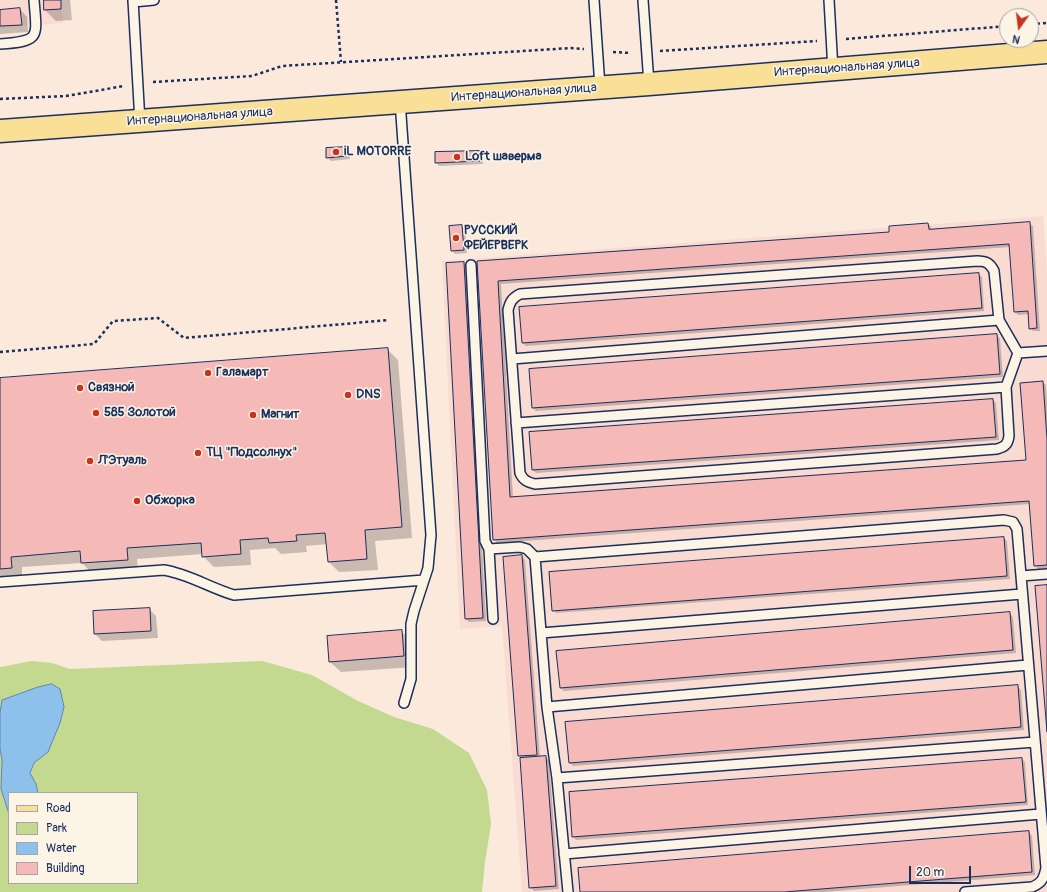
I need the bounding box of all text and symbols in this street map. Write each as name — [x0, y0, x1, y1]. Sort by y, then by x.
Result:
north arrow — [999, 8, 1039, 48]
text: N — [1011, 32, 1021, 46]
street label: Интернациональная улица — [774, 55, 920, 81]
street label: Интернациональная улица — [451, 80, 597, 106]
street label: Интернациональная улица — [127, 104, 273, 130]
place label: iL MOTORRE — [344, 144, 411, 160]
marker: iL MOTORRE — [331, 147, 341, 157]
place label: Loft шаверма — [465, 149, 541, 165]
marker: Loft шаверма — [452, 152, 462, 162]
place label: РУССКИЙ ФЕЙЕРВЕРК — [464, 223, 529, 254]
marker: РУССКИЙ ФЕЙЕРВЕРК — [451, 233, 461, 243]
place label: Галамарт — [216, 365, 268, 381]
marker: Галамарт — [203, 368, 213, 378]
place label: Связной — [88, 380, 135, 396]
marker: Связной — [75, 383, 85, 393]
place label: DNS — [356, 387, 381, 403]
marker: DNS — [343, 390, 353, 400]
place label: 585 Золотой — [104, 405, 176, 421]
place label: Магнит — [261, 407, 300, 423]
marker: 585 Золотой — [91, 408, 101, 418]
marker: Магнит — [248, 410, 258, 420]
place label: ТЦ "Подсолнух" — [206, 445, 297, 461]
marker: ТЦ "Подсолнух" — [193, 448, 203, 458]
place label: Л'Этуаль — [98, 453, 147, 469]
marker: Л'Этуаль — [85, 456, 95, 466]
place label: Обжорка — [145, 493, 195, 509]
marker: Обжорка — [132, 496, 142, 506]
legend — [8, 792, 138, 884]
text: Road — [46, 801, 71, 816]
text: Park — [46, 821, 67, 836]
text: Water — [46, 841, 77, 856]
scale bar — [911, 858, 973, 884]
text: Building — [46, 861, 85, 876]
text: 20 m — [916, 865, 944, 880]

